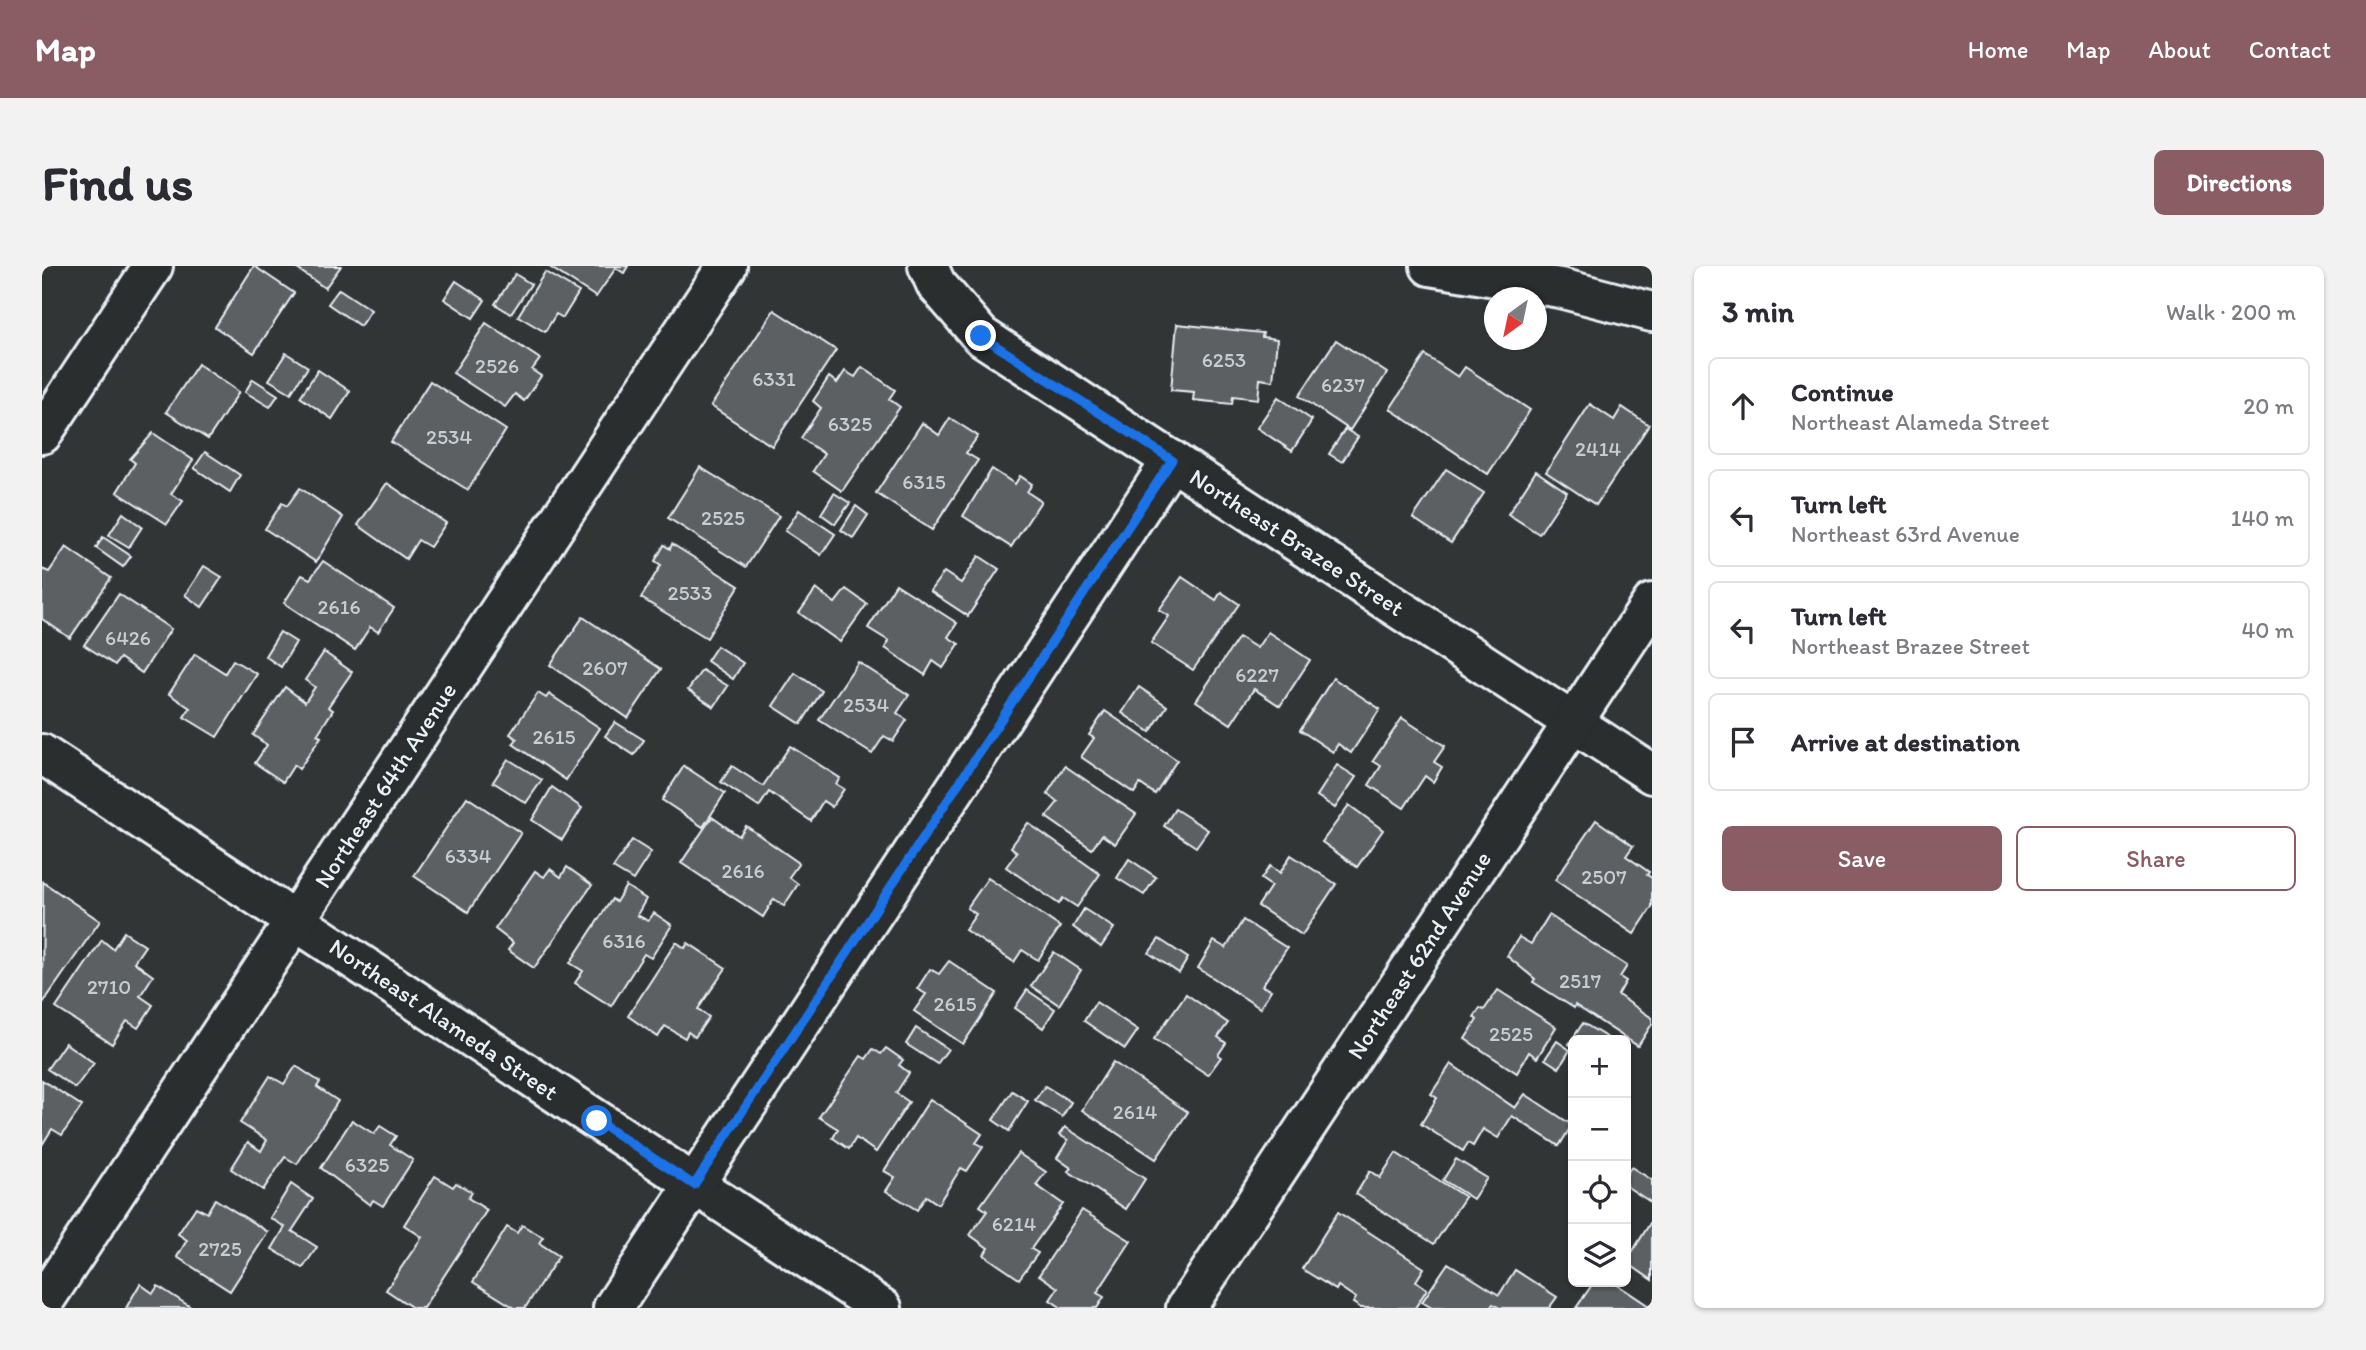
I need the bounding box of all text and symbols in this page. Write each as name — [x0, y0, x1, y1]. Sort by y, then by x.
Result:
text: Map — [35, 30, 96, 69]
text: Home — [1968, 35, 2028, 64]
text: Map — [2066, 35, 2110, 64]
text: About — [2148, 35, 2211, 64]
text: Contact — [2249, 35, 2331, 64]
button: Directions — [2154, 150, 2324, 215]
text: Find us — [42, 153, 193, 212]
north arrow — [1484, 287, 1547, 350]
text: 3 min — [1722, 293, 1794, 330]
text: Walk · 200 m — [2166, 298, 2296, 326]
route end — [965, 320, 996, 351]
house number: 6253 — [1202, 347, 1246, 372]
house number: 2526 — [475, 353, 519, 378]
house number: 6331 — [752, 366, 796, 391]
house number: 6237 — [1321, 372, 1365, 397]
text: Continue — [1791, 376, 1894, 408]
icon: ahead — [1724, 387, 1762, 425]
text: 20 m — [2243, 392, 2294, 420]
text: Northeast Alameda Street — [1791, 408, 2049, 436]
house number: 6325 — [828, 411, 872, 436]
house number: 2534 — [426, 424, 472, 449]
house number: 2414 — [1575, 436, 1621, 461]
street label: Northeast Brazee Street — [1184, 462, 1410, 622]
house number: 6315 — [902, 469, 946, 494]
text: Turn left — [1791, 488, 1887, 520]
icon: left — [1724, 499, 1762, 537]
text: 140 m — [2231, 504, 2294, 532]
house number: 2525 — [701, 505, 745, 530]
text: Northeast 63rd Avenue — [1791, 520, 2020, 548]
house number: 2533 — [668, 580, 712, 605]
house number: 2616 — [317, 594, 361, 619]
text: Turn left — [1791, 600, 1887, 632]
icon: left — [1724, 611, 1762, 649]
text: 40 m — [2241, 616, 2294, 644]
house number: 6426 — [105, 625, 151, 650]
text: Northeast Brazee Street — [1791, 632, 2030, 660]
house number: 2607 — [582, 655, 628, 680]
house number: 6227 — [1235, 662, 1279, 687]
street label: Northeast 64th Avenue — [308, 677, 462, 893]
house number: 2534 — [843, 692, 889, 717]
icon: arrive — [1724, 723, 1762, 761]
house number: 2615 — [533, 724, 575, 749]
text: Arrive at destination — [1791, 726, 2020, 758]
button: Save — [1722, 826, 2002, 891]
button: Share — [2016, 826, 2296, 891]
house number: 6334 — [445, 843, 492, 868]
street label: Northeast 62nd Avenue — [1341, 845, 1497, 1065]
house number: 2616 — [721, 858, 765, 883]
house number: 2507 — [1581, 864, 1627, 889]
house number: 6316 — [602, 928, 646, 953]
street label: Northeast Alameda Street — [324, 932, 564, 1106]
house number: 2517 — [1559, 968, 1601, 993]
house number: 2710 — [87, 974, 131, 999]
house number: 2615 — [934, 991, 976, 1016]
house number: 2525 — [1489, 1021, 1533, 1046]
map controls — [1568, 1035, 1631, 1287]
button: + — [1568, 1035, 1631, 1098]
button: − — [1568, 1098, 1631, 1161]
house number: 2614 — [1113, 1099, 1158, 1124]
route start — [581, 1105, 612, 1136]
house number: 6325 — [345, 1152, 389, 1177]
button: locate — [1568, 1161, 1631, 1224]
house number: 6214 — [992, 1211, 1037, 1236]
button: layers — [1568, 1224, 1631, 1287]
house number: 2725 — [198, 1236, 242, 1261]

